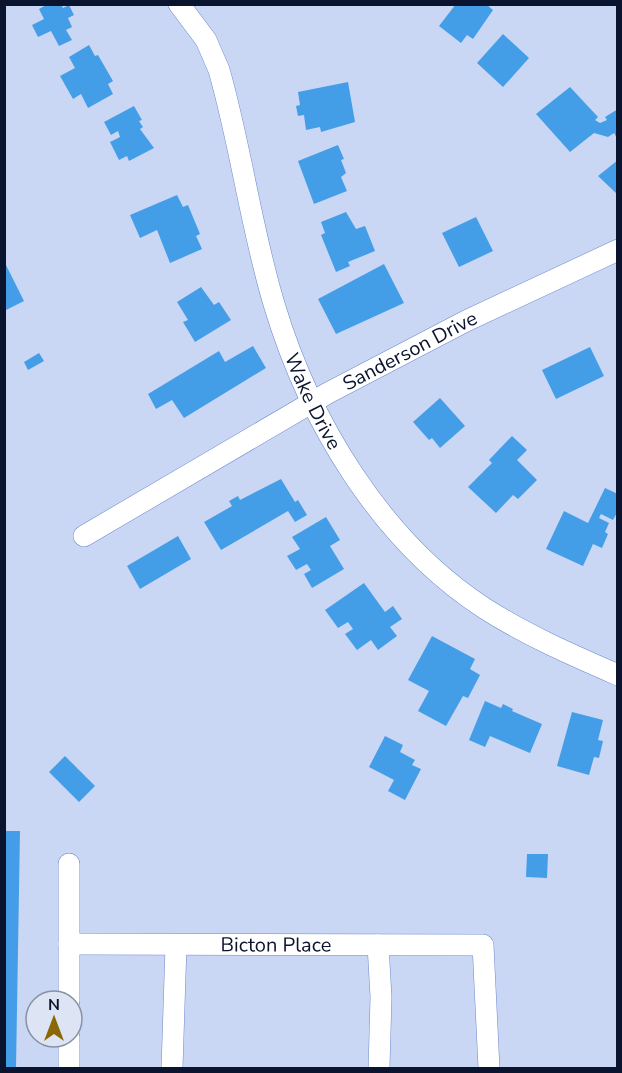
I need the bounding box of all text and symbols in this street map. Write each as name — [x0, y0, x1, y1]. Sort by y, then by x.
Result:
street label: Sanderson Drive — [338, 305, 482, 397]
street label: Wake Drive — [278, 349, 348, 455]
street label: Bicton Place — [221, 931, 331, 959]
north arrow — [24, 989, 84, 1049]
text: N — [48, 994, 60, 1016]

